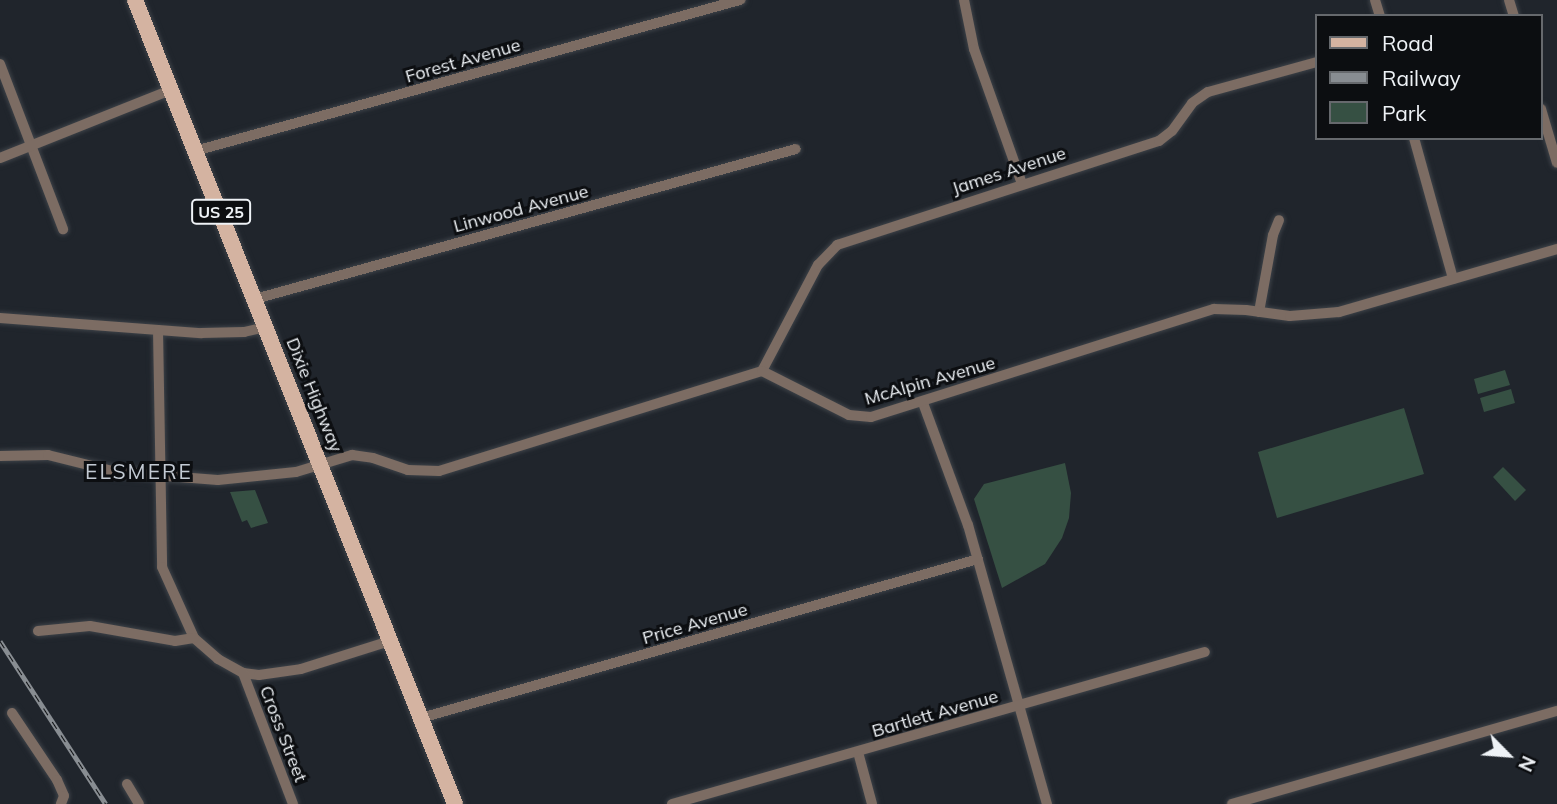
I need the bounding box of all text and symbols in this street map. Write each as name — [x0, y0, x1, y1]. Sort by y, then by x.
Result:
legend — [1316, 14, 1543, 140]
text: Road — [1382, 30, 1433, 56]
street label: Forest Avenue — [403, 34, 523, 88]
text: Railway — [1382, 65, 1461, 91]
text: Park — [1382, 100, 1426, 126]
street label: James Avenue — [949, 142, 1069, 200]
street label: Linwood Avenue — [451, 181, 591, 237]
road number: US 25 — [190, 200, 252, 224]
street label: Dixie Highway — [281, 335, 347, 455]
street label: McAlpin Avenue — [862, 352, 998, 410]
district label: ELSMERE — [86, 458, 192, 484]
street label: Price Avenue — [640, 599, 750, 649]
street label: Cross Street — [255, 683, 311, 785]
street label: Bartlett Avenue — [869, 686, 1001, 742]
north arrow — [1473, 720, 1543, 790]
text: N — [1513, 752, 1541, 775]

